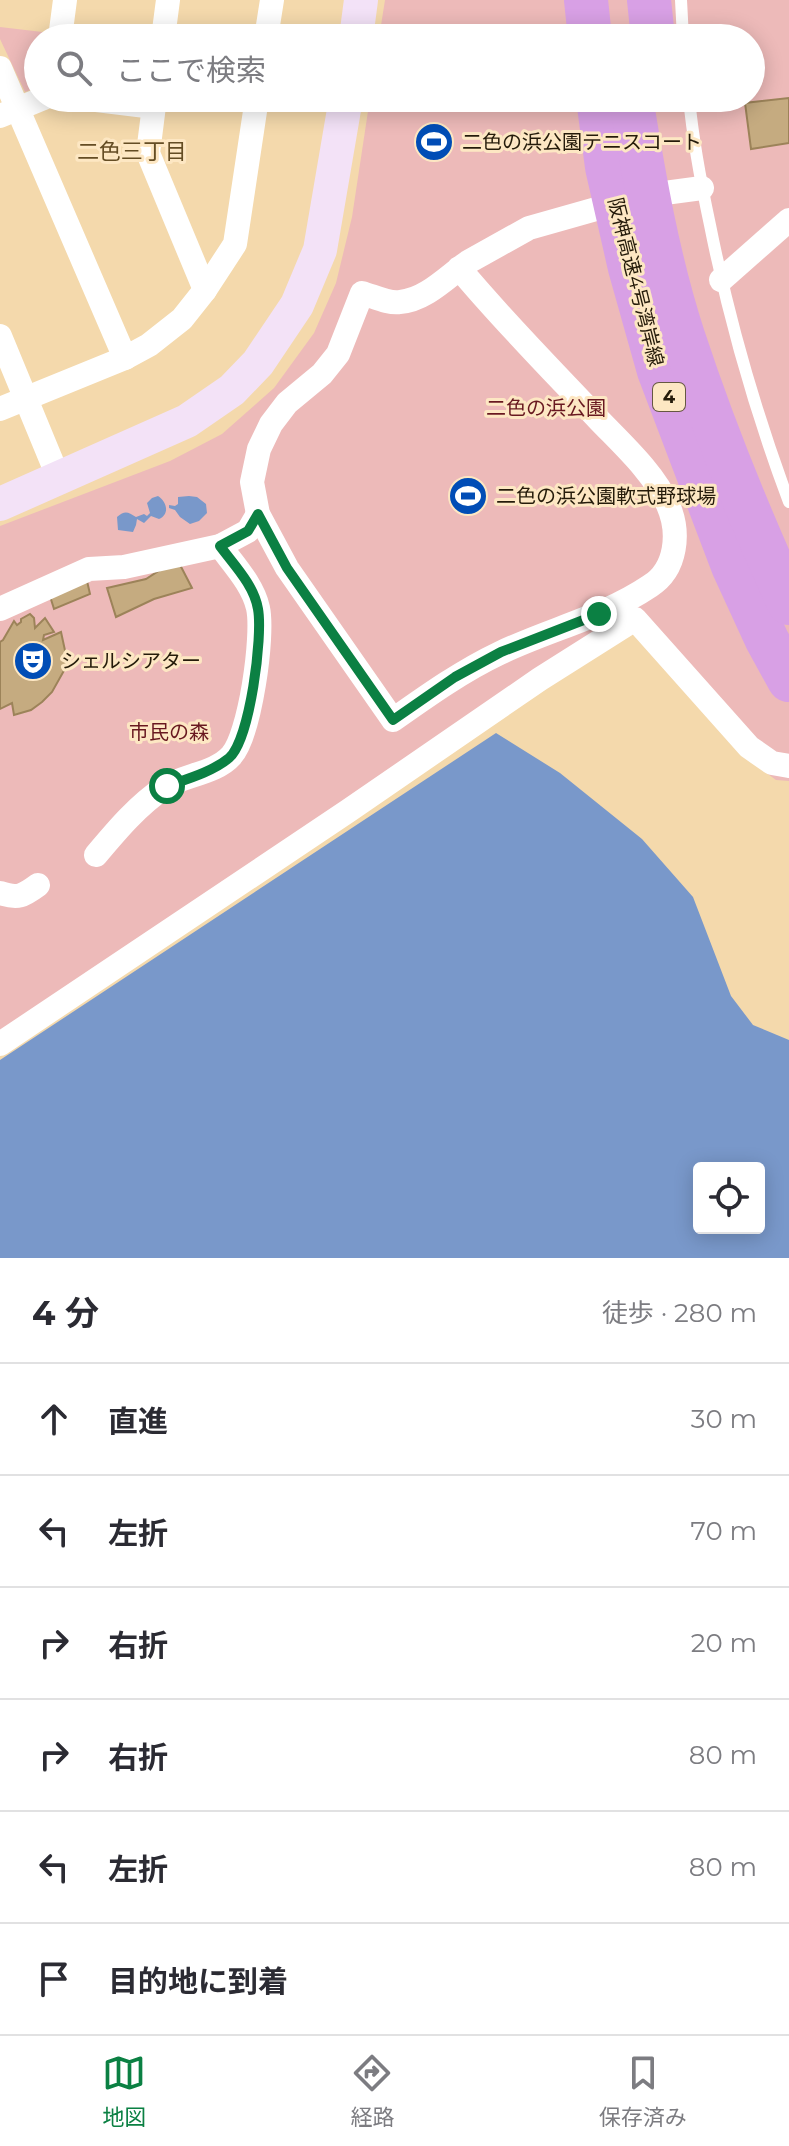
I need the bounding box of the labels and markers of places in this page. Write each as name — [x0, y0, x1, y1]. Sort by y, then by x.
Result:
sports icon: 二色の浜公園テニスコート — [413, 121, 455, 163]
place label: 二色の浜公園テニスコート — [462, 130, 702, 154]
sports icon: 二色の浜公園軟式野球場 — [447, 475, 489, 517]
place label: 二色の浜公園軟式野球場 — [496, 484, 716, 508]
theatre icon: シェルシアター — [12, 640, 54, 682]
place label: シェルシアター — [61, 649, 201, 673]

